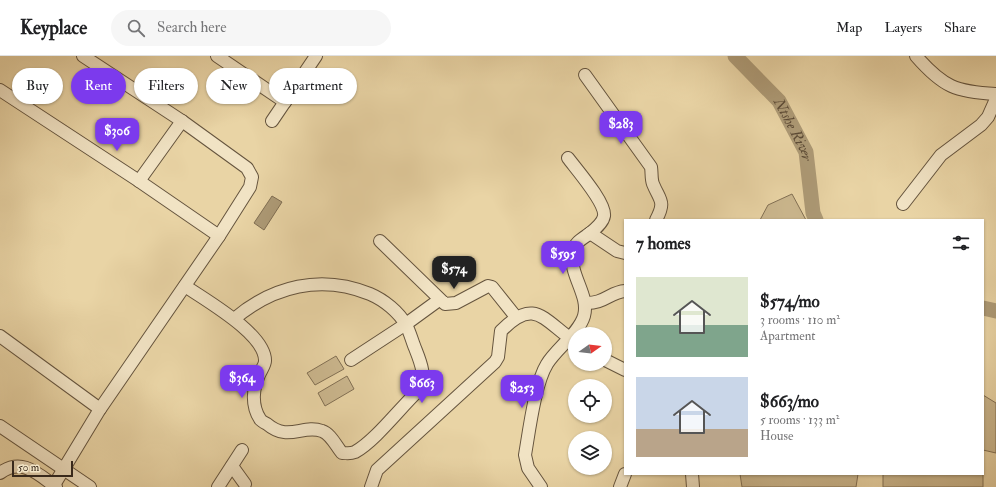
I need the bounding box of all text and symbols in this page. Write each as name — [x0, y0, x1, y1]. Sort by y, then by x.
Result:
search box — [111, 10, 391, 46]
text: Keyplace — [20, 16, 87, 40]
icon: search — [125, 17, 147, 39]
text: Search here — [157, 18, 226, 37]
text: Map — [836, 19, 862, 36]
text: Layers — [884, 19, 922, 36]
text: Share — [944, 19, 976, 36]
chip: Buy — [12, 68, 63, 104]
chip: Rent — [71, 68, 126, 104]
chip: Filters — [134, 68, 198, 104]
chip: New — [206, 68, 261, 104]
chip: Apartment — [269, 68, 357, 104]
water label: Ntshe River — [769, 94, 817, 163]
pin: $283 — [597, 111, 645, 145]
text: $283 — [608, 116, 634, 132]
pin: $306 — [93, 118, 141, 152]
text: $306 — [104, 123, 130, 139]
icon: filters — [950, 232, 972, 254]
text: 7 homes — [636, 233, 691, 254]
pin: $595 — [539, 241, 587, 275]
text: $595 — [550, 246, 576, 262]
pin: $574 — [430, 256, 478, 290]
text: $574 — [441, 261, 467, 277]
text: $574/mo — [760, 291, 820, 312]
icon: home — [668, 293, 716, 341]
text: 3 rooms · 110 m² — [760, 312, 840, 328]
north arrow — [568, 327, 612, 371]
map controls — [568, 327, 612, 475]
text: Apartment — [760, 328, 816, 344]
pin: $364 — [218, 365, 266, 399]
text: $364 — [229, 370, 255, 386]
pin: $663 — [398, 370, 446, 404]
text: $663 — [409, 375, 435, 391]
pin: $253 — [498, 375, 546, 409]
button: locate — [568, 379, 612, 423]
text: $253 — [510, 380, 534, 396]
text: $663/mo — [760, 391, 819, 412]
icon: home — [668, 393, 716, 441]
text: 5 rooms · 133 m² — [760, 412, 839, 428]
text: House — [760, 428, 793, 444]
button: layers — [568, 431, 612, 475]
scale bar — [12, 459, 73, 478]
text: 50 m — [18, 461, 39, 474]

